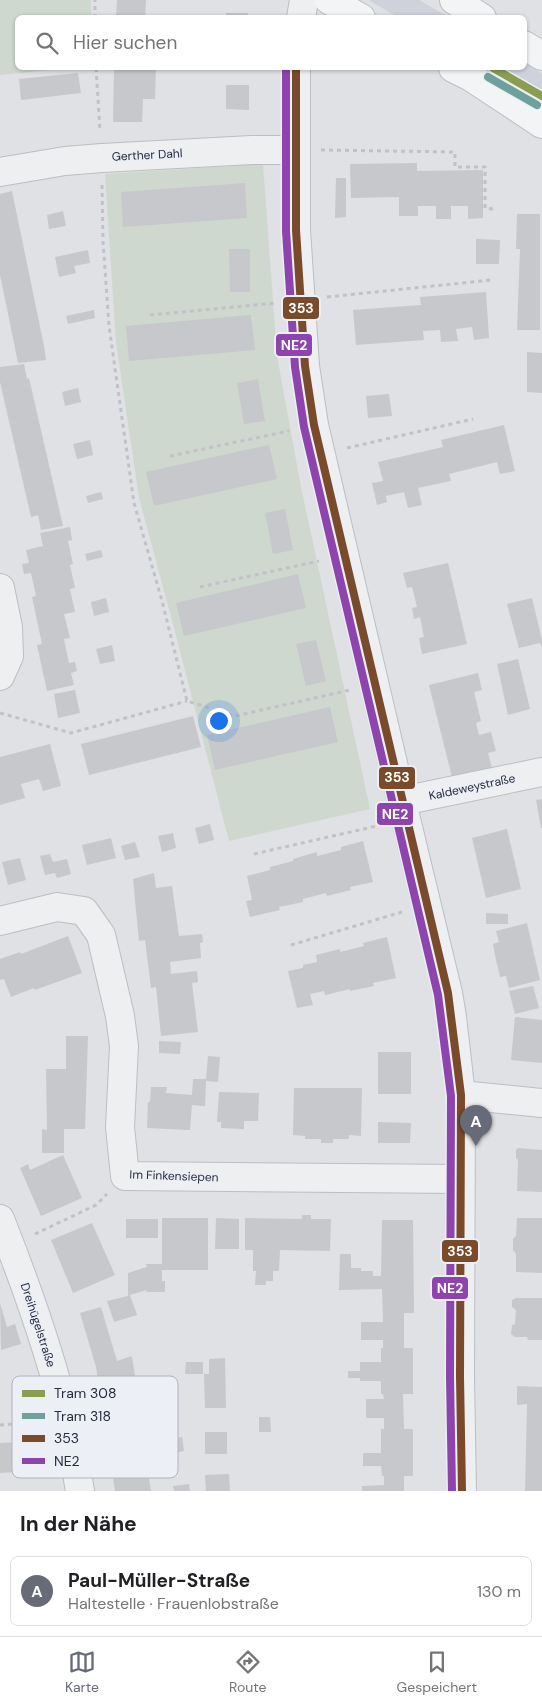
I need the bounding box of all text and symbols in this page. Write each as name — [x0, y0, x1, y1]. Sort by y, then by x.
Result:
search box — [15, 15, 527, 70]
icon: search — [33, 29, 61, 57]
text: Hier suchen — [73, 30, 177, 55]
street label: Gerther Dahl — [111, 145, 183, 165]
line badge: 353 — [282, 296, 320, 320]
text: 353 — [288, 299, 314, 317]
line badge: NE2 — [275, 333, 313, 357]
text: NE2 — [281, 336, 307, 354]
your location — [206, 708, 232, 734]
line badge: 353 — [378, 766, 416, 790]
text: 353 — [384, 768, 410, 786]
street label: Kaldeweystraße — [427, 770, 517, 804]
line badge: NE2 — [376, 802, 414, 826]
text: NE2 — [382, 805, 408, 823]
pin: A — [460, 1105, 492, 1146]
street label: Im Finkensiepen — [129, 1166, 219, 1186]
line badge: 353 — [441, 1239, 479, 1263]
text: 353 — [447, 1242, 473, 1260]
line badge: NE2 — [431, 1276, 469, 1300]
text: NE2 — [437, 1279, 463, 1297]
street label: Dreihügelstraße — [17, 1281, 59, 1369]
legend — [12, 1376, 178, 1478]
text: Tram 308 — [54, 1384, 116, 1402]
text: Tram 318 — [54, 1407, 111, 1425]
text: 353 — [54, 1429, 79, 1447]
text: NE2 — [54, 1452, 80, 1470]
text: In der Nähe — [20, 1510, 137, 1538]
text: Paul-Müller-Straße — [68, 1568, 250, 1593]
text: A — [31, 1581, 43, 1602]
text: 130 m — [477, 1581, 521, 1602]
text: Haltestelle · Frauenlobstraße — [68, 1593, 279, 1614]
tab: Karte — [65, 1648, 99, 1696]
tab: Route — [229, 1648, 267, 1696]
tab: Gespeichert — [397, 1648, 477, 1696]

